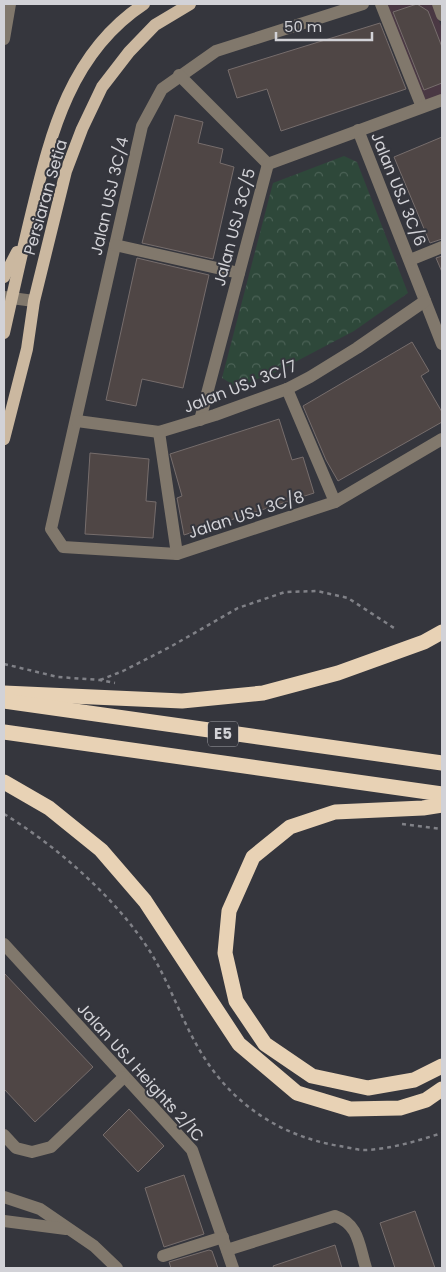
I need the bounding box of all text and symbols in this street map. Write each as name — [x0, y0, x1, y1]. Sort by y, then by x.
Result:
scale bar — [276, 10, 372, 42]
text: 50 m — [284, 16, 322, 37]
street label: Jalan USJ 3C/6 — [365, 129, 432, 250]
street label: Jalan USJ 3C/4 — [85, 135, 134, 258]
street label: Persiaran Setia — [18, 137, 73, 258]
street label: Jalan USJ 3C/5 — [208, 166, 261, 289]
street label: Jalan USJ 3C/7 — [180, 354, 300, 419]
street label: Jalan USJ 3C/8 — [185, 485, 307, 544]
road number: E5 — [208, 722, 238, 746]
street label: Jalan USJ Heights 2/1C — [72, 998, 209, 1147]

